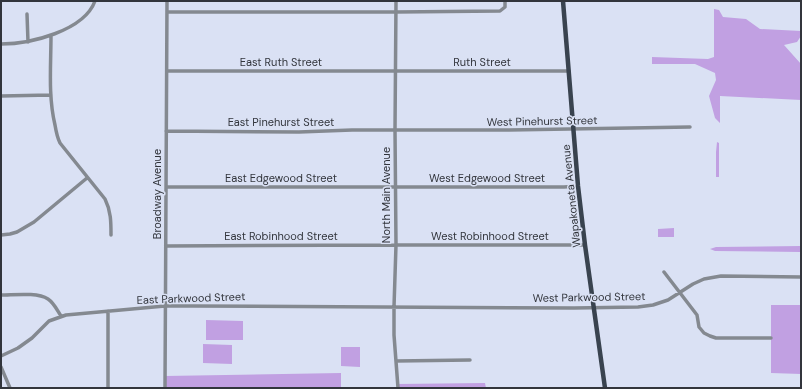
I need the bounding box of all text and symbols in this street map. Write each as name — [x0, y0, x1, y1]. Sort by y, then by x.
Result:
street label: East Ruth Street — [240, 55, 322, 69]
street label: Ruth Street — [453, 55, 511, 69]
street label: West Pinehurst Street — [486, 113, 598, 129]
street label: East Pinehurst Street — [228, 115, 334, 129]
street label: Wapakoneta Avenue — [559, 144, 583, 248]
street label: North Main Avenue — [379, 147, 393, 243]
street label: Broadway Avenue — [150, 149, 164, 239]
street label: East Edgewood Street — [225, 171, 337, 185]
street label: West Edgewood Street — [429, 171, 545, 185]
street label: East Robinhood Street — [224, 229, 338, 243]
street label: West Robinhood Street — [431, 229, 549, 243]
street label: East Parkwood Street — [136, 289, 246, 307]
street label: West Parkwood Street — [532, 289, 646, 305]

